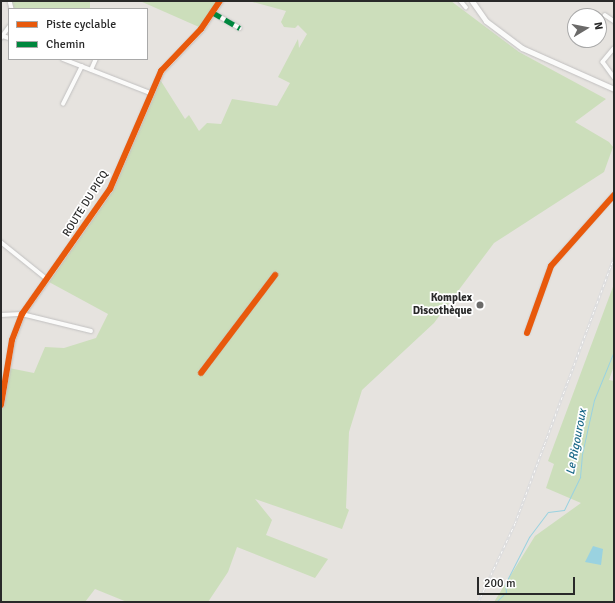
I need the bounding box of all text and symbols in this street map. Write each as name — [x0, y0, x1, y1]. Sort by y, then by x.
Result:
legend — [8, 8, 148, 60]
north arrow — [567, 8, 607, 48]
text: Piste cyclable — [46, 17, 116, 32]
text: N — [591, 21, 605, 31]
text: Chemin — [46, 37, 85, 52]
street label: ROUTE DU PICQ — [60, 169, 112, 239]
place label: Komplex Discothèque — [413, 292, 472, 318]
marker: Komplex Discothèque — [475, 300, 485, 310]
water label: Le Rigouroux — [564, 408, 590, 476]
scale bar — [479, 569, 577, 595]
text: 200 m — [484, 576, 516, 591]

